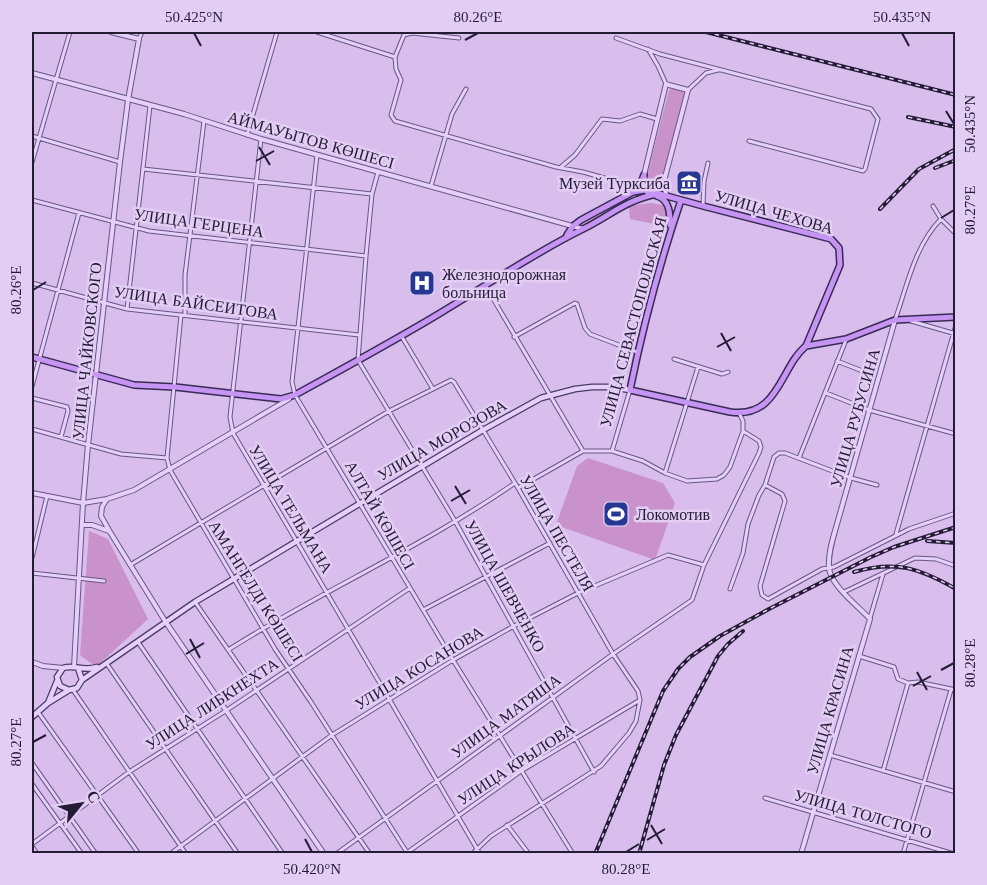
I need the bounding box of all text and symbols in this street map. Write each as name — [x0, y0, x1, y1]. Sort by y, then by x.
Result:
text: 50.425°N — [165, 9, 223, 25]
text: 80.26°E — [454, 9, 502, 25]
text: 50.435°N — [873, 9, 931, 25]
text: 50.435°N — [962, 95, 978, 153]
street label: АЙМАУЫТОВ КӨШЕСІ — [226, 107, 397, 172]
museum icon: Музей Турксиба — [674, 168, 704, 198]
place label: Музей Турксиба — [559, 175, 670, 193]
text: 80.27°E — [962, 186, 978, 234]
street label: УЛИЦА ЧЕХОВА — [712, 187, 836, 238]
street label: УЛИЦА ГЕРЦЕНА — [133, 205, 266, 242]
street label: УЛИЦА СЕВАСТОПОЛЬСКАЯ — [597, 215, 670, 429]
street label: УЛИЦА ЧАЙКОВСКОГО — [68, 262, 106, 440]
text: 80.26°E — [8, 266, 24, 314]
place label: Железнодорожная больница — [442, 266, 567, 302]
hospital icon: Железнодорожная больница — [407, 268, 437, 298]
street label: УЛИЦА БАЙСЕИТОВА — [113, 282, 280, 324]
street label: УЛИЦА РУБУСИНА — [827, 346, 884, 490]
street label: УЛИЦА МОРОЗОВА — [374, 396, 510, 485]
street label: УЛИЦА ТЕЛЬМАНА — [245, 442, 336, 577]
street label: АЛТАЙ КӨШЕСІ — [342, 457, 419, 572]
street label: УЛИЦА ПЕСТЕЛЯ — [516, 472, 597, 595]
sports icon: Локомотив — [601, 499, 631, 529]
place label: Локомотив — [636, 506, 711, 523]
street label: АМАНГЕЛДІ КӨШЕСІ — [205, 517, 306, 665]
street label: УЛИЦА ШЕВЧЕНКО — [461, 517, 548, 655]
street label: УЛИЦА КОСАНОВА — [352, 623, 487, 714]
text: 80.28°E — [962, 639, 978, 687]
street label: УЛИЦА КРАСИНА — [804, 643, 858, 776]
street label: УЛИЦА ЛИБКНЕХТА — [142, 654, 282, 754]
street label: УЛИЦА МАТЯША — [448, 670, 565, 762]
text: 80.27°E — [8, 718, 24, 766]
street label: УЛИЦА КРЫЛОВА — [454, 720, 579, 809]
north arrow — [51, 774, 111, 834]
street label: УЛИЦА ТОЛСТОГО — [792, 786, 934, 843]
text: С — [83, 787, 104, 806]
text: 50.420°N — [283, 861, 341, 877]
text: 80.28°E — [602, 861, 650, 877]

